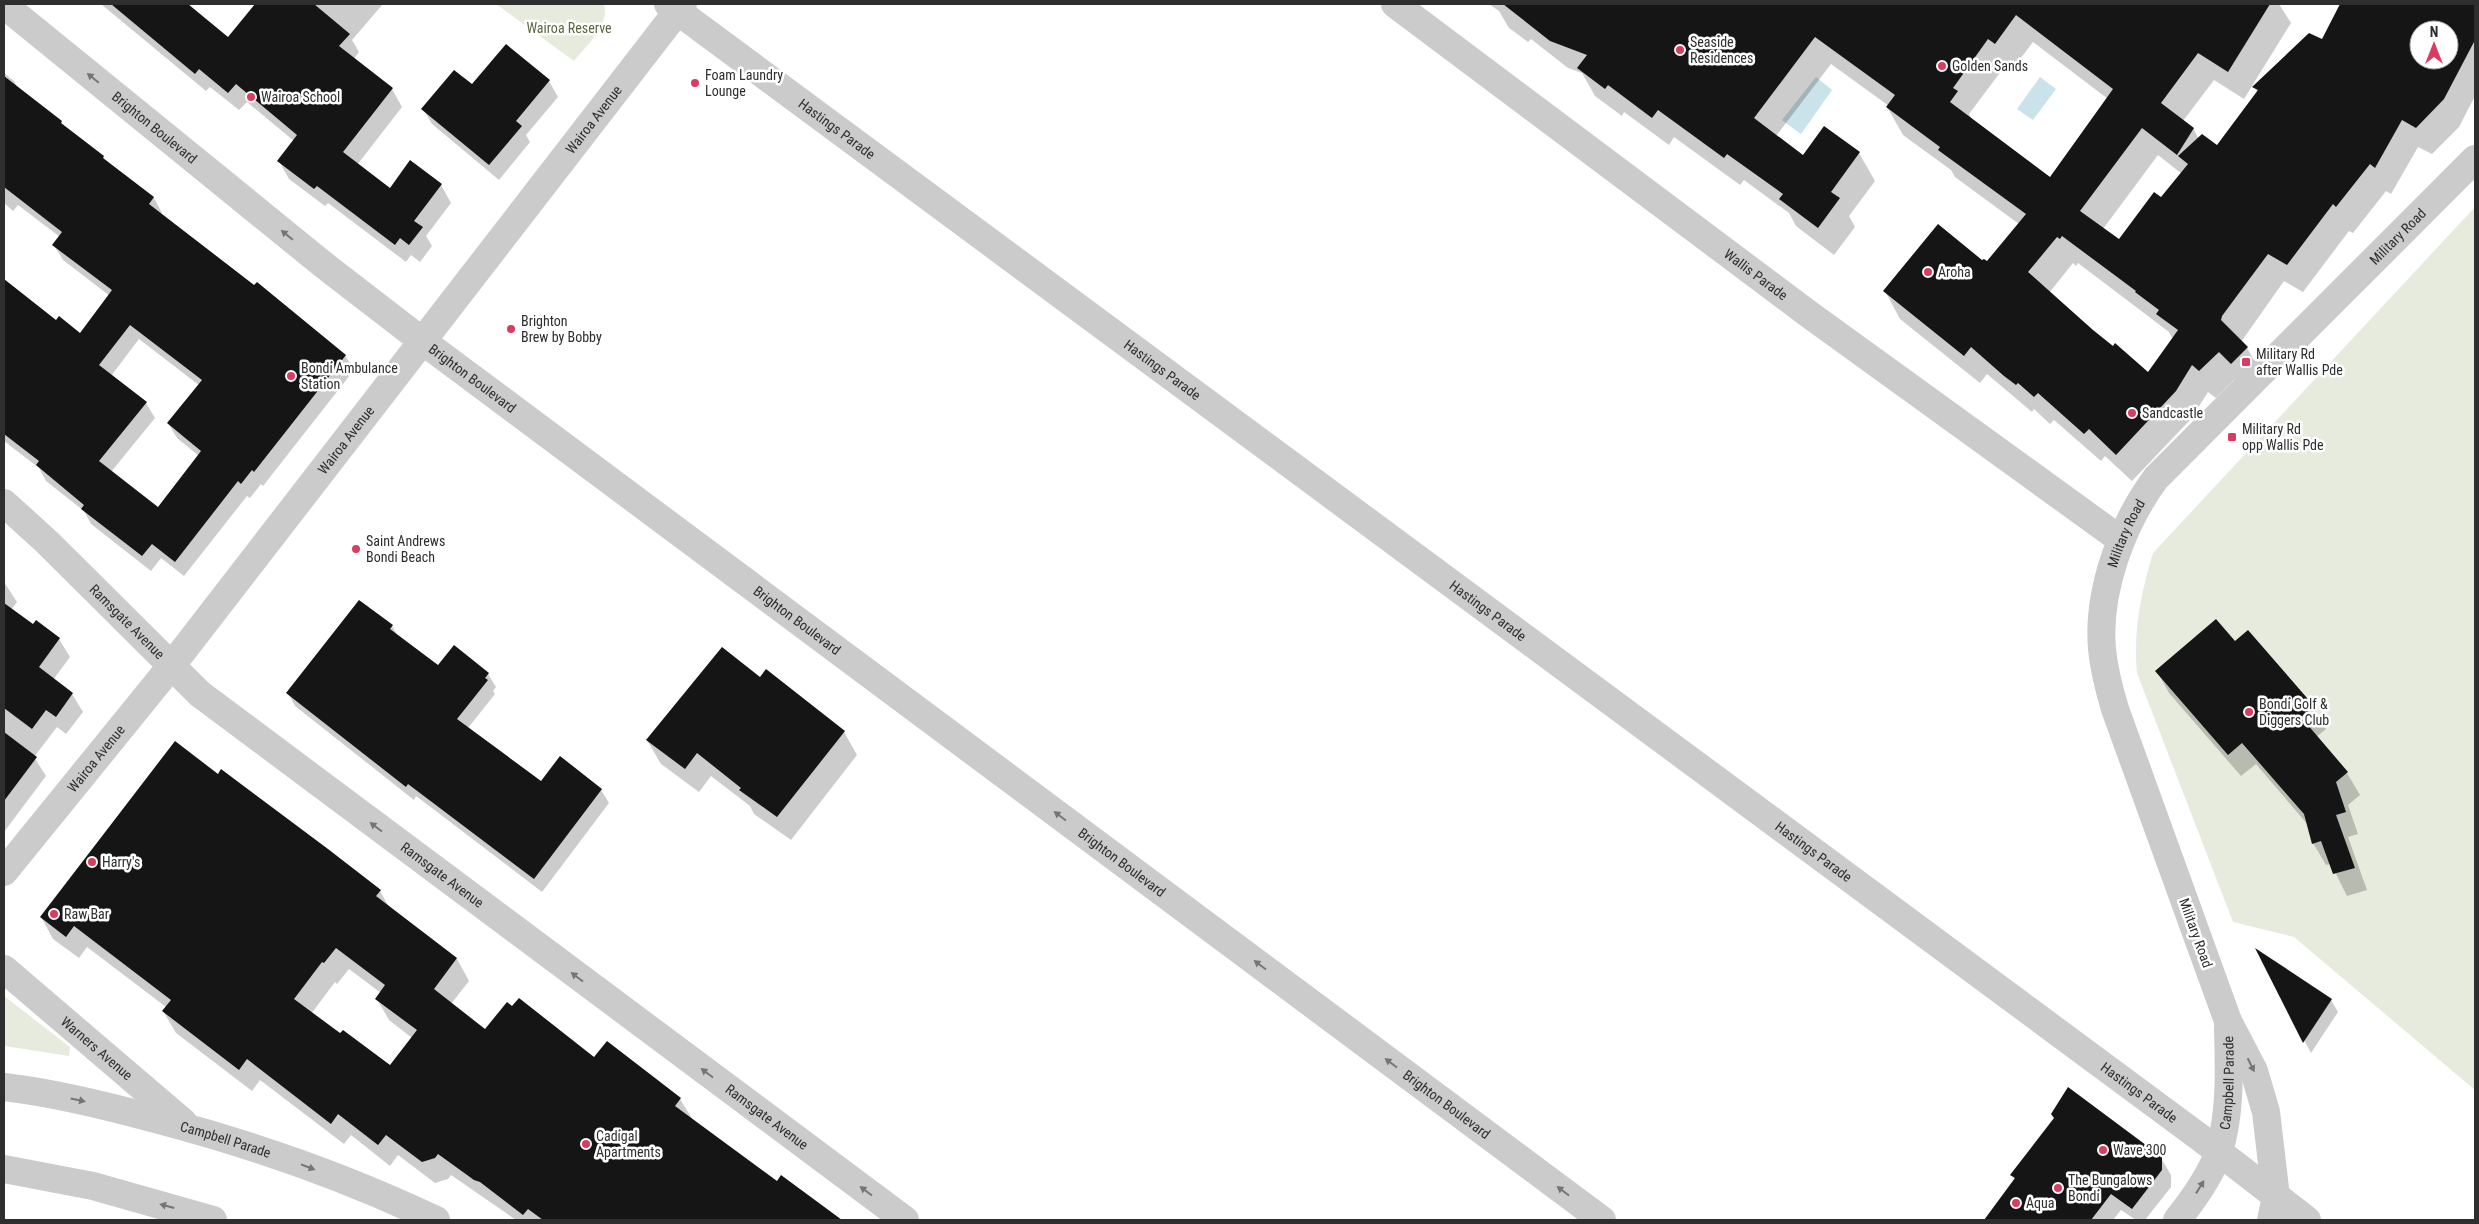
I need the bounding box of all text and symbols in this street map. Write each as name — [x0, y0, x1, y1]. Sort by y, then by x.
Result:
park label: Wairoa Reserve — [526, 20, 612, 36]
north arrow — [2409, 20, 2459, 70]
text: N — [2430, 24, 2438, 40]
place label: Seaside Residences — [1690, 34, 1753, 66]
marker: Seaside Residences — [1674, 44, 1686, 56]
place label: Golden Sands — [1952, 58, 2028, 74]
marker: Golden Sands — [1936, 60, 1948, 72]
place label: Foam Laundry Lounge — [705, 67, 783, 99]
one-way arrow — [87, 72, 100, 83]
marker: Foam Laundry Lounge — [689, 77, 701, 89]
street label: Wairoa Avenue — [562, 82, 625, 157]
street label: Brighton Boulevard — [109, 88, 200, 167]
place label: Wairoa School — [261, 89, 340, 105]
marker: Wairoa School — [245, 91, 257, 103]
street label: Hastings Parade — [795, 95, 879, 163]
street label: Military Road — [2366, 205, 2429, 268]
one-way arrow — [281, 230, 294, 241]
street label: Wallis Parade — [1721, 246, 1791, 304]
place label: Aroha — [1938, 264, 1971, 280]
marker: Aroha — [1922, 266, 1934, 278]
place label: Brighton Brew by Bobby — [521, 313, 602, 345]
marker: Brighton Brew by Bobby — [505, 323, 517, 335]
street label: Hastings Parade — [1121, 336, 1204, 404]
street label: Brighton Boulevard — [426, 341, 519, 416]
place label: Military Rd after Wallis Pde — [2256, 346, 2343, 378]
marker: Military Rd after Wallis Pde — [2240, 356, 2252, 368]
place label: Bondi Ambulance Station — [301, 360, 398, 392]
marker: Bondi Ambulance Station — [285, 370, 297, 382]
street label: Wairoa Avenue — [315, 402, 378, 477]
place label: Sandcastle — [2142, 405, 2204, 421]
marker: Sandcastle — [2126, 407, 2138, 419]
place label: Military Rd opp Wallis Pde — [2242, 421, 2324, 453]
marker: Military Rd opp Wallis Pde — [2226, 431, 2238, 443]
street label: Military Road — [2104, 496, 2148, 569]
place label: Saint Andrews Bondi Beach — [366, 533, 445, 565]
marker: Saint Andrews Bondi Beach — [350, 543, 362, 555]
street label: Hastings Parade — [1447, 577, 1530, 644]
street label: Ramsgate Avenue — [86, 581, 168, 662]
street label: Brighton Boulevard — [750, 583, 844, 658]
place label: Bondi Golf & Diggers Club — [2259, 696, 2329, 728]
marker: Bondi Golf & Diggers Club — [2243, 706, 2255, 718]
street label: Wairoa Avenue — [64, 721, 128, 795]
one-way arrow — [1053, 811, 1067, 821]
street label: Hastings Parade — [1772, 818, 1855, 885]
one-way arrow — [370, 822, 383, 833]
street label: Brighton Boulevard — [1075, 825, 1169, 900]
street label: Ramsgate Avenue — [398, 839, 487, 911]
place label: Harry's — [102, 854, 140, 870]
marker: Harry's — [86, 856, 98, 868]
street label: Military Road — [2176, 896, 2216, 970]
place label: Raw Bar — [64, 906, 109, 922]
marker: Raw Bar — [48, 908, 60, 920]
one-way arrow — [1254, 960, 1267, 971]
one-way arrow — [571, 971, 584, 982]
street label: Warners Avenue — [58, 1013, 136, 1084]
street label: Campbell Parade — [2216, 1035, 2237, 1131]
one-way arrow — [1385, 1057, 1398, 1068]
one-way arrow — [2247, 1058, 2255, 1072]
street label: Hastings Parade — [2098, 1059, 2181, 1126]
street label: Brighton Boulevard — [1400, 1067, 1493, 1142]
one-way arrow — [701, 1068, 714, 1079]
street label: Ramsgate Avenue — [722, 1081, 812, 1153]
one-way arrow — [71, 1096, 86, 1104]
street label: Campbell Parade — [179, 1118, 273, 1161]
place label: Cadigal Apartments — [596, 1128, 661, 1160]
marker: Cadigal Apartments — [580, 1138, 592, 1150]
place label: Wave 300 — [2113, 1142, 2167, 1158]
marker: Wave 300 — [2097, 1144, 2109, 1156]
one-way arrow — [301, 1163, 316, 1171]
place label: The Bungalows Bondi — [2068, 1172, 2152, 1204]
one-way arrow — [2195, 1180, 2204, 1193]
marker: The Bungalows Bondi — [2052, 1182, 2064, 1194]
one-way arrow — [859, 1186, 873, 1196]
one-way arrow — [1556, 1186, 1570, 1196]
place label: Aqua — [2026, 1195, 2055, 1211]
marker: Aqua — [2010, 1197, 2022, 1209]
one-way arrow — [159, 1202, 174, 1210]

